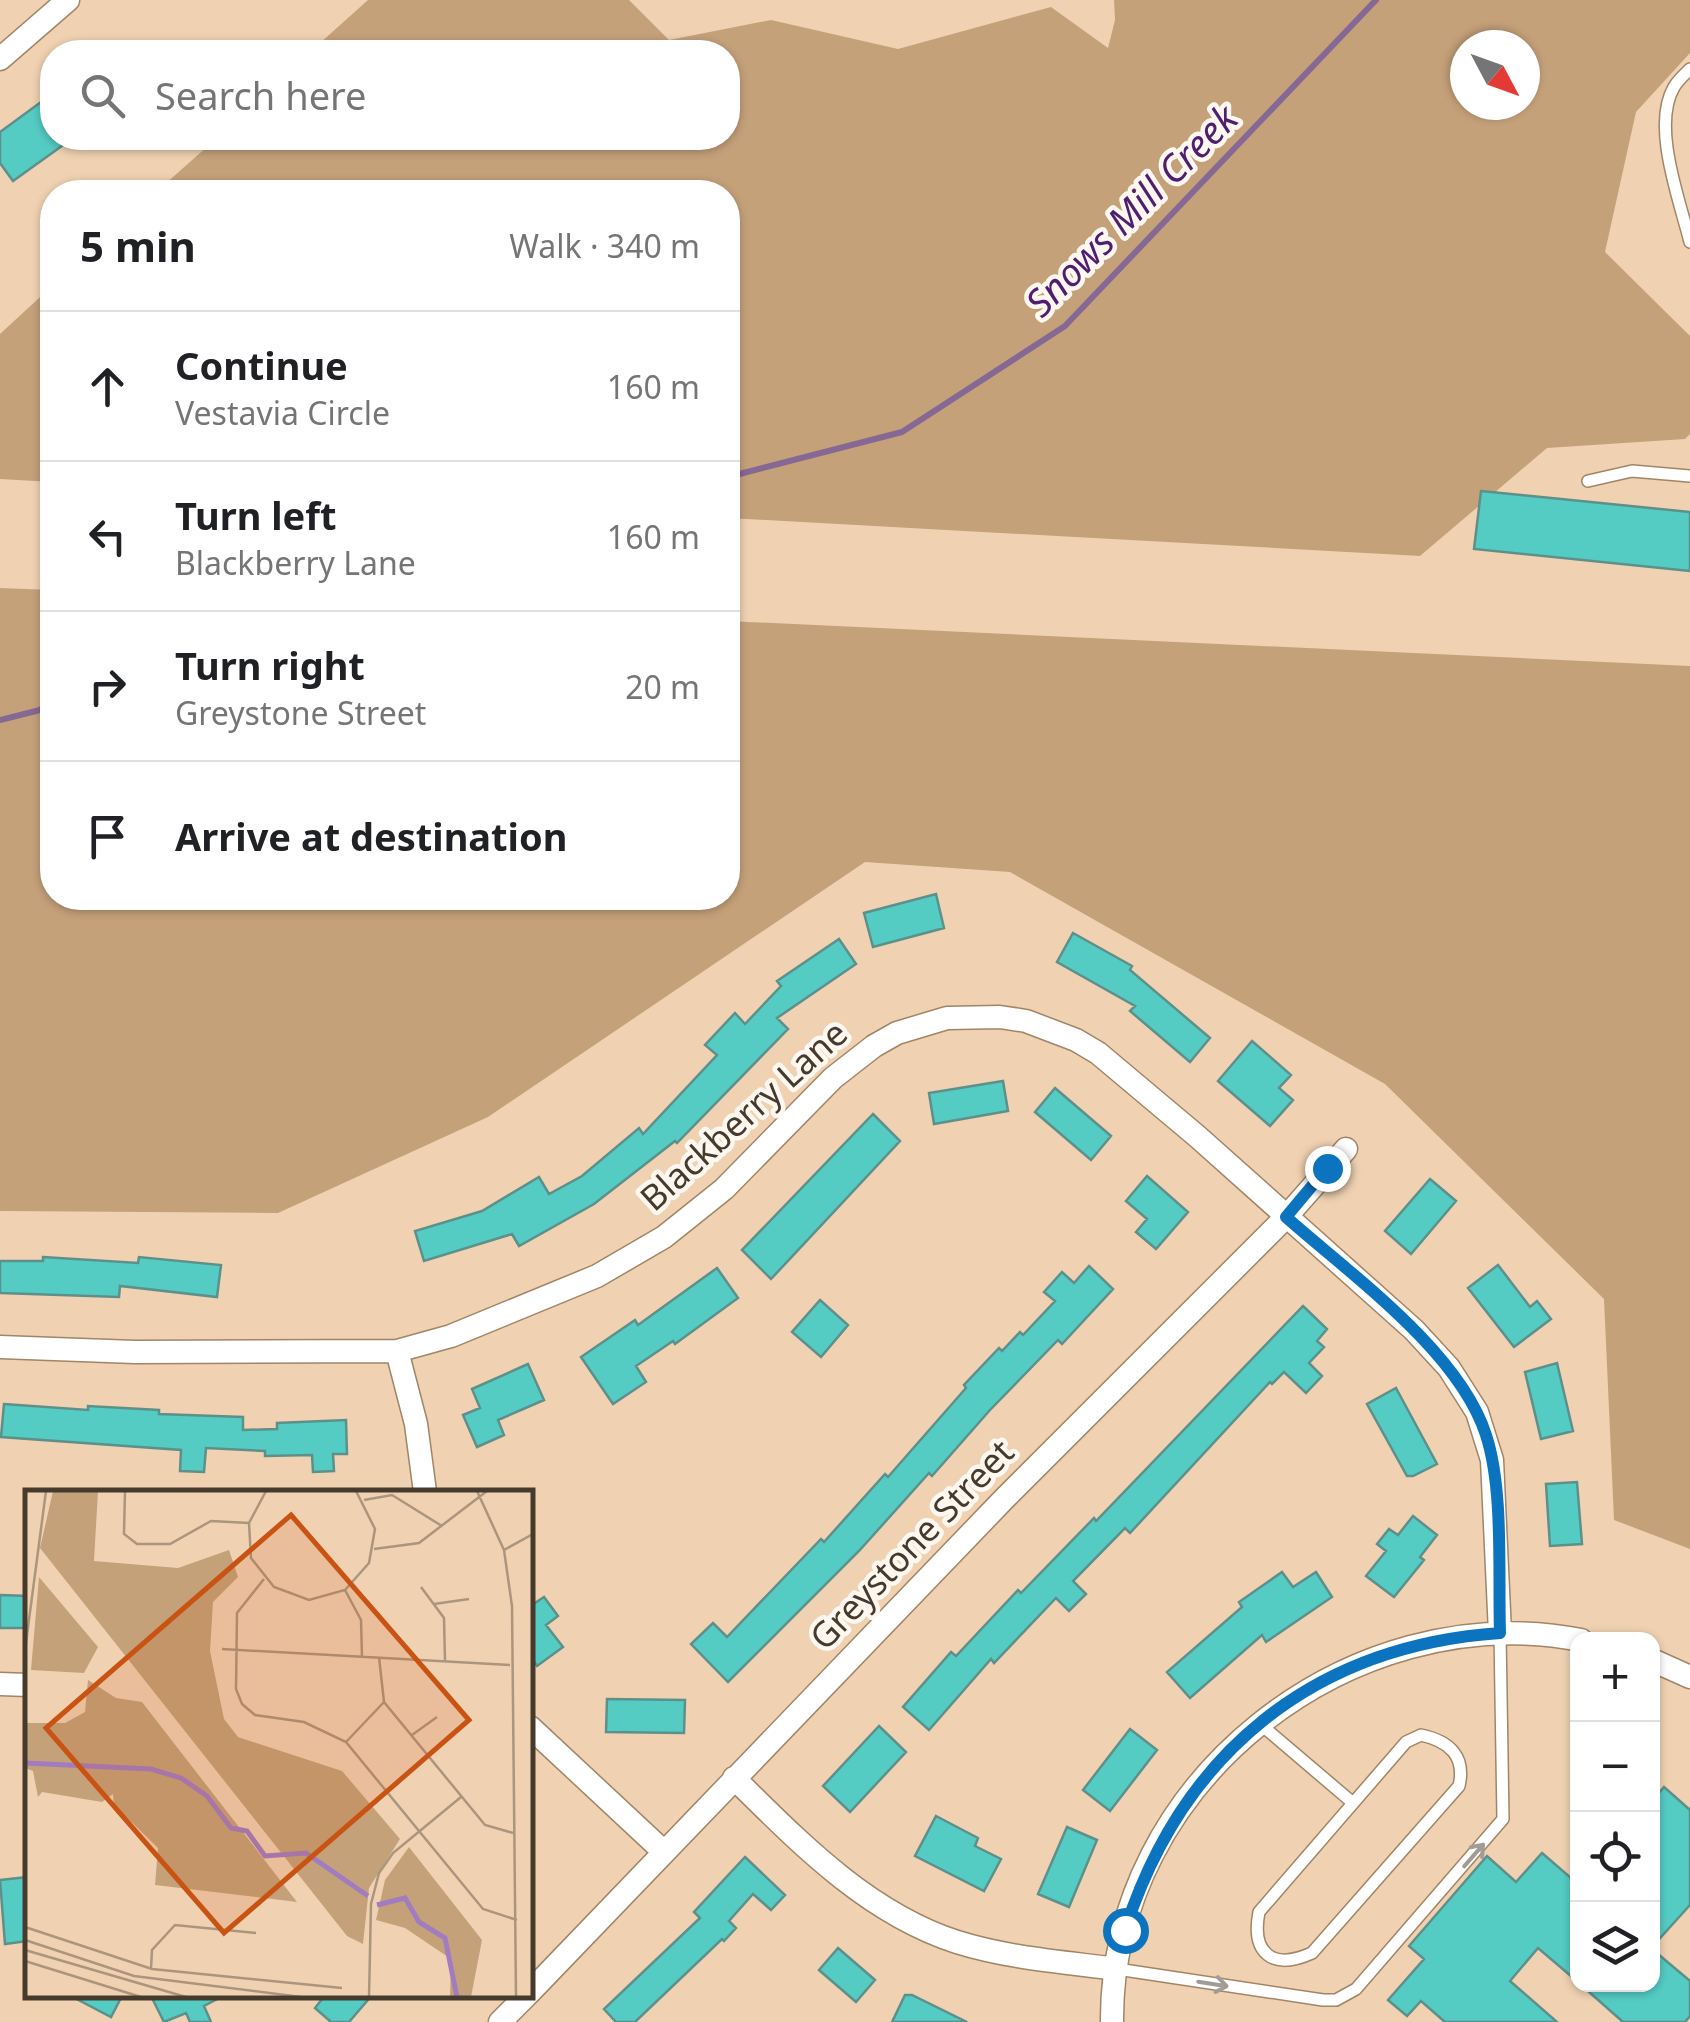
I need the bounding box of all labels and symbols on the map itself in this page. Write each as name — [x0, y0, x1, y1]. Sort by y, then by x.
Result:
north arrow — [1450, 30, 1540, 120]
water label: Snows Mill Creek — [1013, 91, 1249, 327]
street label: Blackberry Lane — [629, 1009, 857, 1220]
route end — [1305, 1146, 1351, 1192]
street label: Greystone Street — [799, 1429, 1023, 1659]
inset map — [25, 1490, 532, 1997]
one-way arrow — [1462, 1843, 1485, 1868]
route start — [1103, 1908, 1149, 1954]
one-way arrow — [1196, 1975, 1229, 1993]

